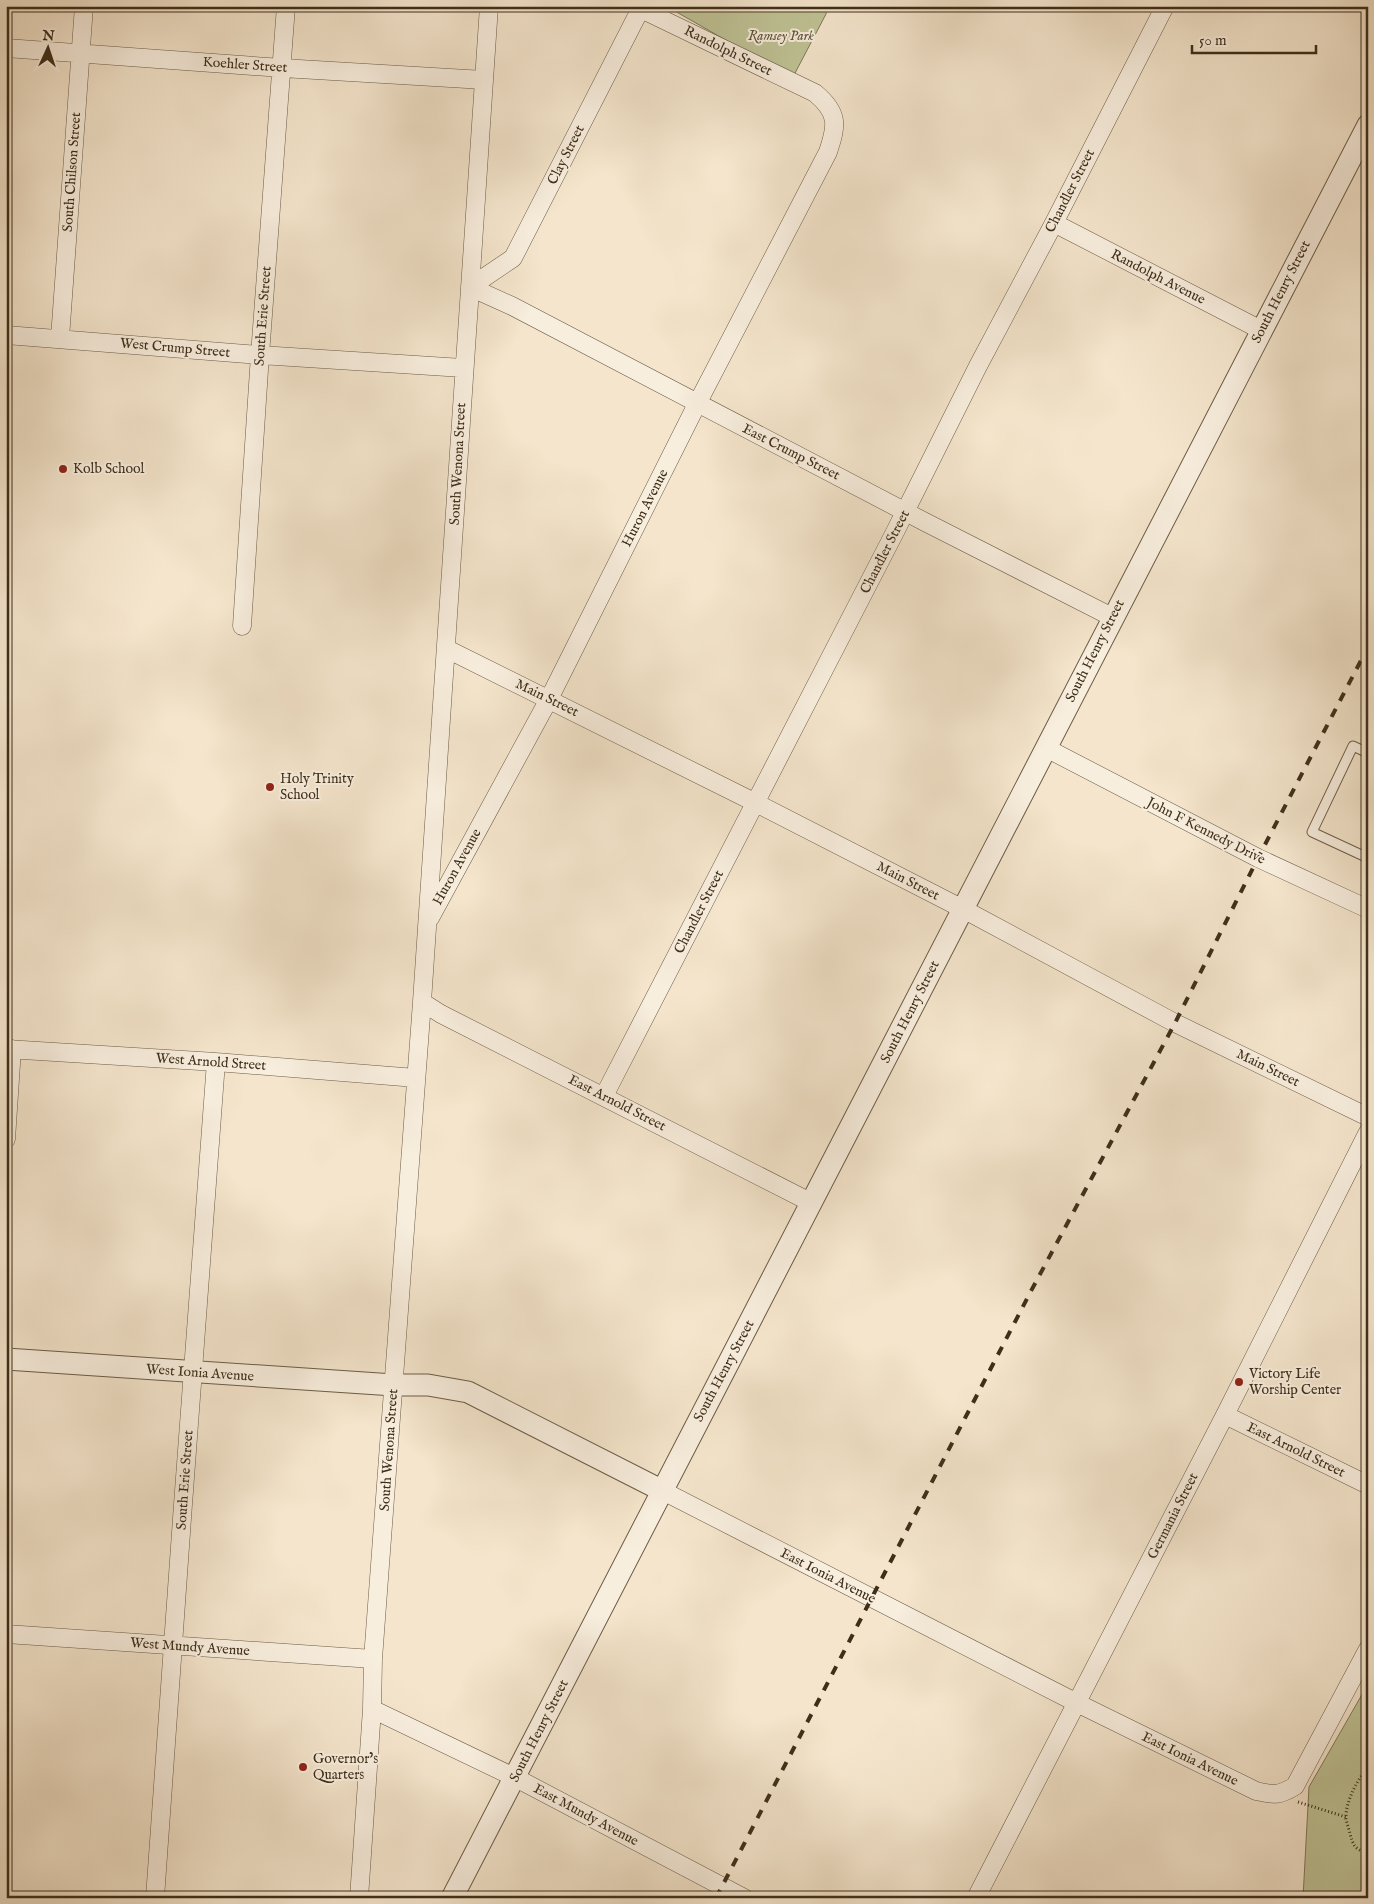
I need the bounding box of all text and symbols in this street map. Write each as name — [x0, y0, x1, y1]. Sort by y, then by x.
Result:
north arrow — [22, 22, 72, 72]
street label: Randolph Street — [681, 22, 775, 80]
scale bar — [1192, 22, 1315, 54]
text: N — [41, 27, 55, 45]
park label: Ramsey Park — [748, 27, 814, 45]
text: 50 m — [1199, 31, 1227, 50]
street label: Koehler Street — [202, 53, 288, 77]
street label: South Chilson Street — [59, 111, 85, 232]
street label: Clay Street — [543, 122, 589, 188]
street label: Chandler Street — [1041, 146, 1099, 236]
street label: South Henry Street — [1247, 237, 1315, 346]
street label: Randolph Avenue — [1108, 245, 1209, 309]
street label: South Erie Street — [251, 265, 275, 367]
street label: West Crump Street — [119, 334, 231, 362]
street label: South Wenona Street — [446, 402, 470, 526]
street label: East Crump Street — [739, 420, 843, 484]
place label: Kolb School — [73, 460, 145, 478]
marker: Kolb School — [57, 463, 69, 475]
street label: Huron Avenue — [618, 466, 673, 550]
street label: Chandler Street — [856, 507, 914, 597]
street label: South Henry Street — [1061, 596, 1129, 705]
street label: Main Street — [512, 675, 582, 721]
place label: Holy Trinity School — [280, 770, 354, 804]
marker: Holy Trinity School — [264, 781, 276, 793]
street label: John F Kennedy Drive — [1142, 792, 1269, 869]
street label: Huron Avenue — [429, 825, 486, 909]
street label: Main Street — [874, 857, 943, 905]
street label: Chandler Street — [670, 867, 728, 957]
street label: South Henry Street — [876, 957, 944, 1066]
street label: Main Street — [1233, 1045, 1303, 1091]
street label: West Arnold Street — [155, 1049, 267, 1075]
street label: East Arnold Street — [565, 1071, 669, 1135]
street label: South Henry Street — [690, 1317, 759, 1425]
street label: West Ionia Avenue — [145, 1360, 255, 1386]
place label: Victory Life Worship Center — [1248, 1365, 1341, 1399]
marker: Victory Life Worship Center — [1233, 1376, 1245, 1388]
street label: South Wenona Street — [376, 1388, 402, 1512]
street label: East Arnold Street — [1244, 1418, 1348, 1482]
street label: South Erie Street — [173, 1429, 197, 1531]
street label: Germania Street — [1143, 1470, 1203, 1562]
street label: East Ionia Avenue — [777, 1544, 879, 1608]
street label: West Mundy Avenue — [130, 1634, 251, 1660]
street label: South Henry Street — [505, 1676, 573, 1785]
street label: East Ionia Avenue — [1139, 1728, 1242, 1790]
place label: Governor’s Quarters — [313, 1750, 378, 1784]
marker: Governor’s Quarters — [297, 1761, 309, 1773]
street label: East Mundy Avenue — [530, 1780, 642, 1851]

